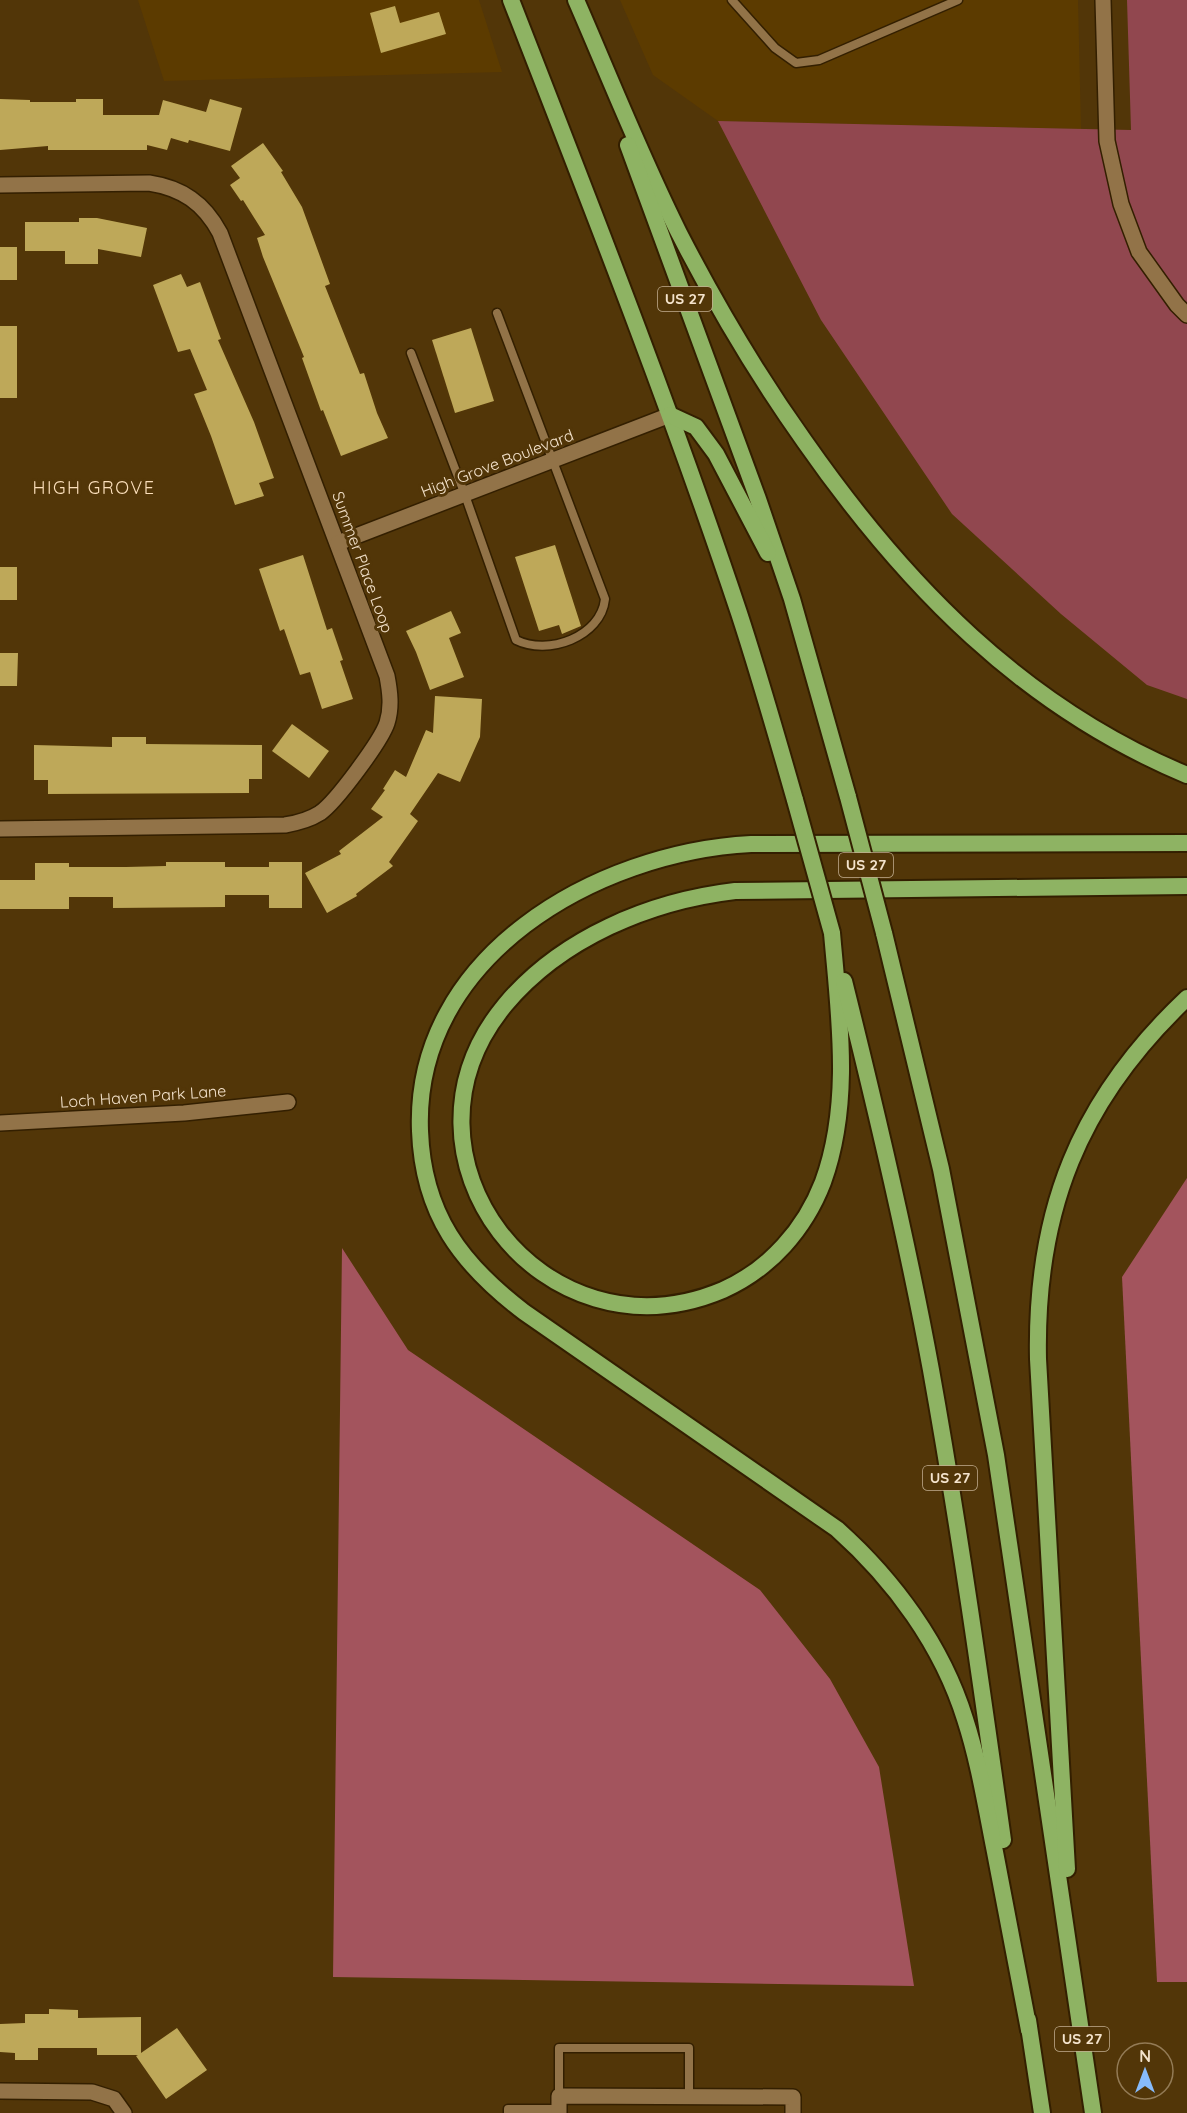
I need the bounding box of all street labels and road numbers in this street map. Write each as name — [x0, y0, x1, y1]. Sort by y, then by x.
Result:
road number: US 27 — [658, 287, 712, 311]
street label: High Grove Boulevard — [418, 425, 576, 501]
street label: Summer Place Loop — [328, 489, 398, 635]
road number: US 27 — [839, 853, 893, 877]
street label: Loch Haven Park Lane — [59, 1080, 227, 1112]
road number: US 27 — [923, 1466, 977, 1490]
road number: US 27 — [1055, 2027, 1109, 2051]

